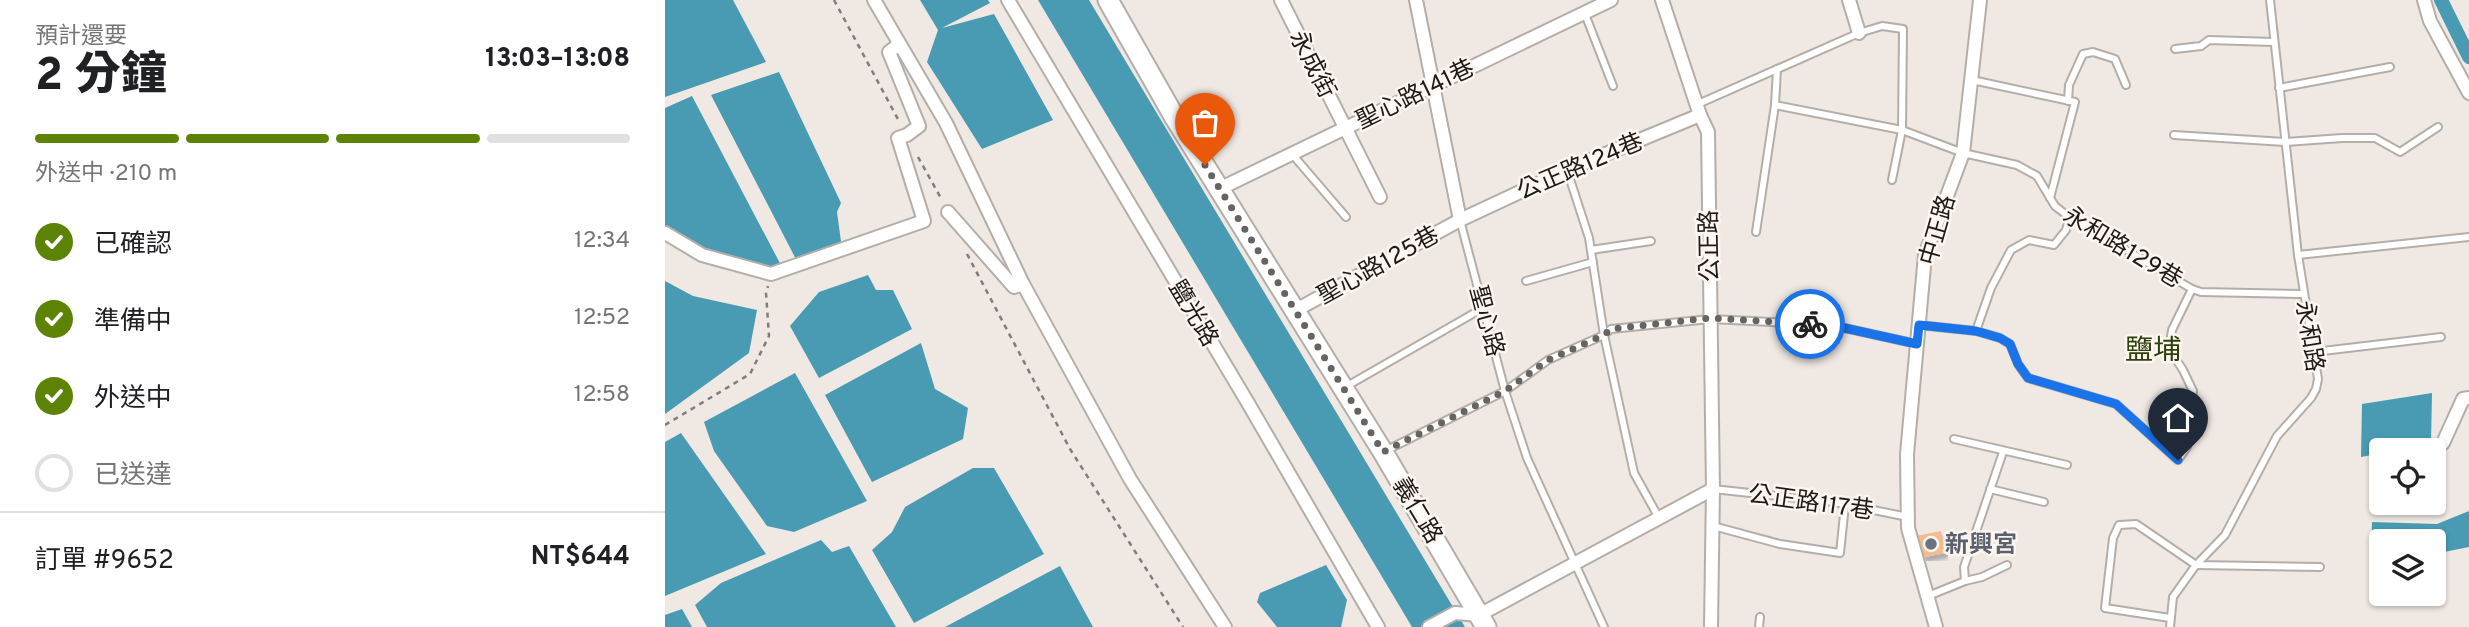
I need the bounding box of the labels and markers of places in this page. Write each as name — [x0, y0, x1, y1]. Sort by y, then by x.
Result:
pin — [1175, 93, 1235, 165]
pin — [2148, 388, 2208, 460]
place label: 新興宮 — [1945, 531, 2017, 561]
marker: 新興宮 — [1923, 536, 1939, 552]

